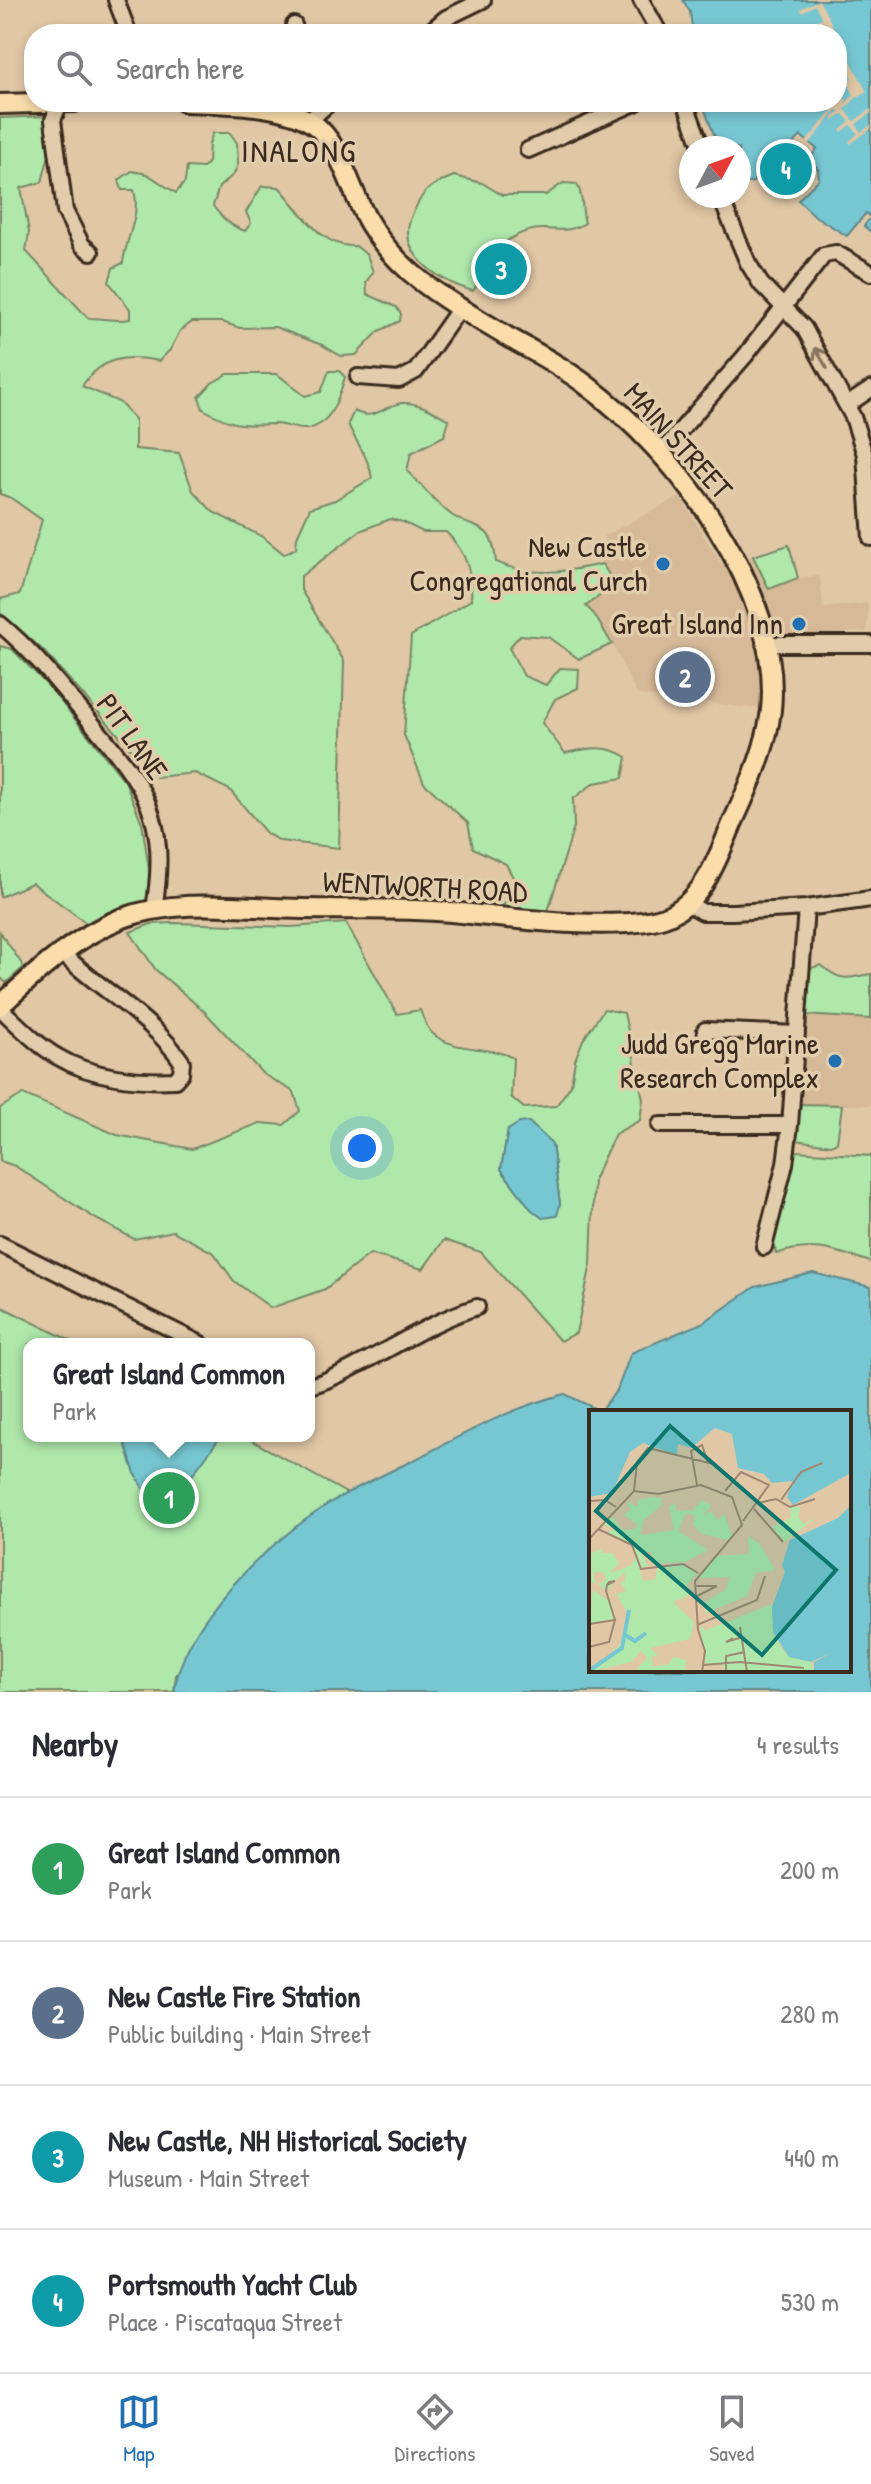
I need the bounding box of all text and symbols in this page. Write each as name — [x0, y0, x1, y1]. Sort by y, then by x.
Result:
search box — [24, 24, 847, 112]
icon: search — [52, 46, 96, 90]
text: Search here — [116, 48, 244, 88]
district label: INALONG — [241, 129, 357, 172]
north arrow — [679, 136, 751, 208]
pin: 4 — [760, 139, 812, 199]
pin: 3 — [475, 239, 527, 299]
one-way arrow — [813, 347, 829, 370]
street label: MAIN STREET — [616, 373, 743, 508]
place label: New Castle Congregational Curch — [409, 526, 647, 600]
marker: New Castle Congregational Curch — [654, 555, 672, 573]
place label: Great Island Inn — [611, 603, 783, 643]
marker: Great Island Inn — [790, 615, 808, 633]
pin: 2 — [659, 647, 711, 707]
street label: PIT LANE — [88, 685, 178, 788]
street label: WENTWORTH ROAD — [322, 861, 529, 911]
place label: Judd Gregg Marine Research Complex — [620, 1023, 819, 1097]
marker: Judd Gregg Marine Research Complex — [826, 1052, 844, 1070]
your location — [342, 1128, 382, 1168]
popup — [23, 1338, 315, 1442]
text: Great Island Common — [53, 1353, 285, 1393]
text: Park — [53, 1393, 96, 1428]
inset map — [589, 1410, 851, 1672]
pin: 1 — [143, 1468, 195, 1528]
text: Nearby — [32, 1721, 118, 1767]
text: 4 results — [757, 1727, 839, 1762]
text: Great Island Common — [108, 1832, 340, 1872]
text: 1 — [53, 1852, 63, 1887]
text: 200 m — [780, 1852, 839, 1887]
text: Park — [108, 1872, 152, 1907]
text: New Castle Fire Station — [108, 1976, 360, 2016]
text: 2 — [52, 1996, 64, 2031]
text: 280 m — [780, 1996, 839, 2031]
text: Public building · Main Street — [108, 2016, 370, 2051]
text: New Castle, NH Historical Society — [108, 2120, 467, 2160]
text: 3 — [52, 2140, 64, 2175]
text: 440 m — [784, 2140, 839, 2175]
text: Museum · Main Street — [108, 2160, 309, 2195]
text: Portsmouth Yacht Club — [108, 2264, 358, 2304]
text: 4 — [53, 2284, 63, 2319]
text: 530 m — [781, 2284, 839, 2319]
text: Place · Piscataqua Street — [108, 2304, 342, 2339]
tab: Map — [117, 2390, 161, 2468]
tab: Directions — [395, 2390, 476, 2468]
tab: Saved — [709, 2390, 754, 2468]

